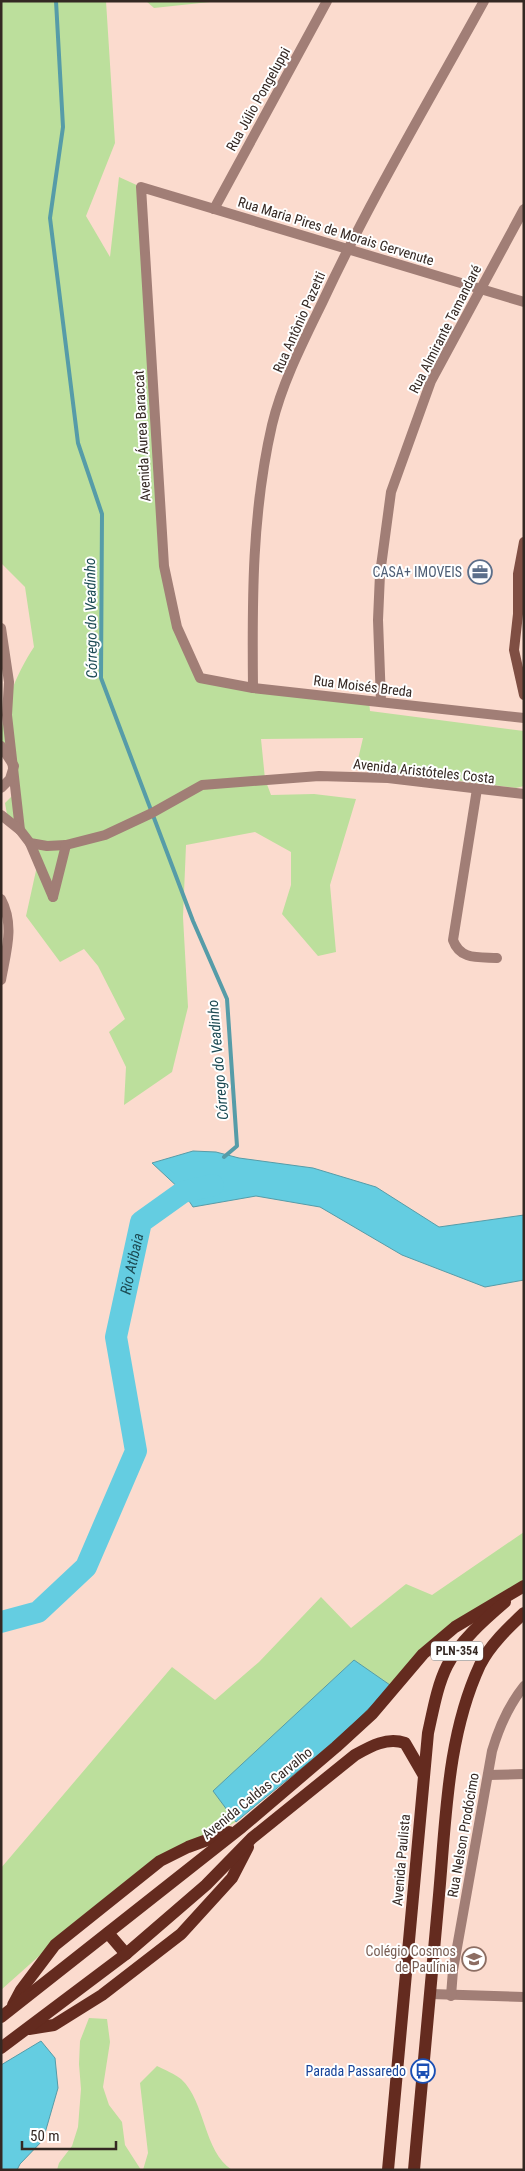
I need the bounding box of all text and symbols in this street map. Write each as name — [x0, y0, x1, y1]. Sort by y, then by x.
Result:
street label: Rua Júlio Pongeluppi — [223, 44, 293, 154]
street label: Rua Maria Pires de Morais Gervenute — [236, 194, 436, 269]
street label: Rua Almirante Tamandaré — [406, 262, 485, 396]
street label: Rua Antônio Pazetti — [270, 269, 328, 375]
street label: Avenida Áurea Baraccat — [130, 370, 153, 502]
water label: Córrego do Veadinho — [81, 558, 101, 678]
office icon: CASA+ IMOVEIS — [467, 559, 493, 585]
place label: CASA+ IMOVEIS — [373, 564, 462, 580]
street label: Rua Moisés Breda — [313, 672, 413, 700]
street label: Avenida Aristóteles Costa — [352, 756, 496, 786]
water label: Córrego do Veadinho — [204, 999, 232, 1121]
water label: Rio Atibaia — [116, 1232, 147, 1296]
road number: PLN-354 — [431, 1642, 483, 1660]
street label: Avenida Caldas Carvalho — [199, 1744, 315, 1842]
street label: Rua Nelson Prodócimo — [444, 1772, 482, 1898]
street label: Avenida Paulista — [389, 1814, 413, 1906]
place label: Colégio Cosmos de Paulínia — [366, 1943, 456, 1975]
school or university icon: Colégio Cosmos de Paulínia — [461, 1946, 487, 1972]
bus stop icon: Parada Passaredo — [410, 2058, 436, 2084]
place label: Parada Passaredo — [306, 2063, 406, 2079]
scale bar — [22, 2118, 116, 2150]
text: 50 m — [30, 2127, 60, 2145]

